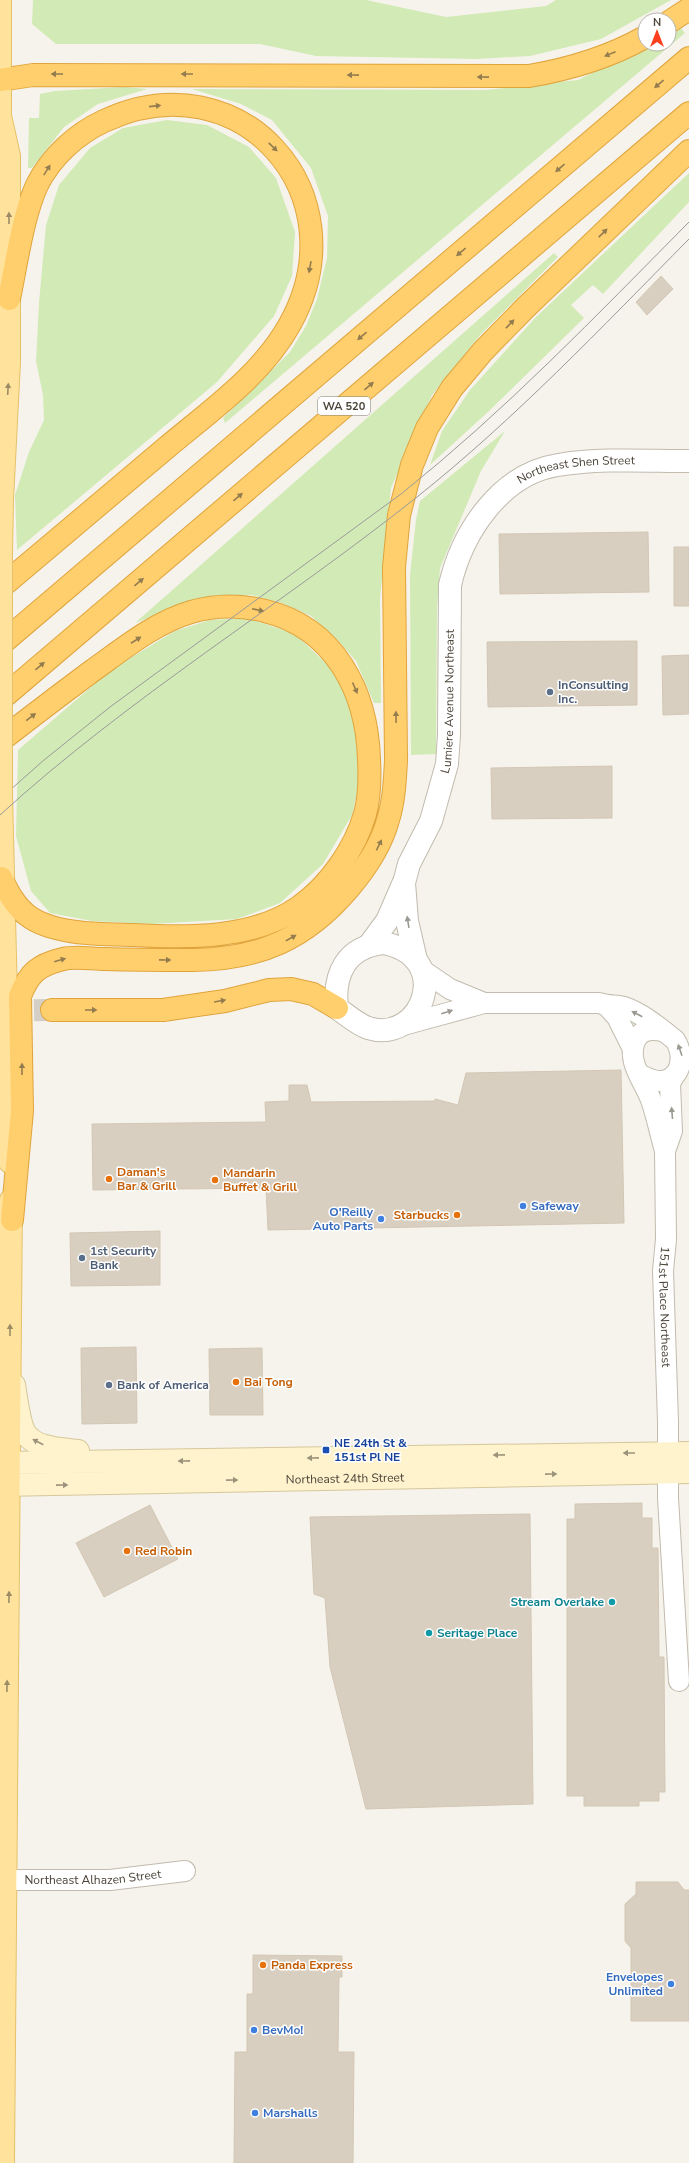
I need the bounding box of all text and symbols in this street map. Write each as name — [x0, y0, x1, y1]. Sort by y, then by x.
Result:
north arrow — [637, 12, 677, 52]
text: N — [653, 15, 661, 30]
one-way arrow — [604, 52, 616, 58]
one-way arrow — [50, 71, 63, 77]
one-way arrow — [180, 71, 193, 77]
one-way arrow — [346, 72, 359, 78]
one-way arrow — [476, 74, 489, 80]
one-way arrow — [654, 79, 665, 88]
one-way arrow — [149, 103, 161, 109]
one-way arrow — [268, 142, 278, 152]
one-way arrow — [555, 163, 566, 172]
one-way arrow — [43, 164, 50, 176]
one-way arrow — [6, 211, 12, 224]
one-way arrow — [598, 228, 608, 238]
one-way arrow — [456, 248, 467, 257]
one-way arrow — [307, 261, 313, 273]
one-way arrow — [505, 319, 515, 329]
one-way arrow — [357, 332, 368, 341]
one-way arrow — [364, 381, 374, 390]
one-way arrow — [4, 383, 11, 395]
road number: WA 520 — [318, 397, 370, 415]
street label: Northeast Shen Street — [514, 452, 636, 487]
one-way arrow — [233, 493, 243, 502]
one-way arrow — [134, 577, 145, 586]
one-way arrow — [252, 607, 264, 613]
street label: Lumiere Avenue Northeast — [437, 628, 458, 775]
one-way arrow — [130, 636, 141, 643]
one-way arrow — [35, 661, 46, 670]
place label: InConsulting Inc. — [558, 677, 628, 707]
one-way arrow — [352, 683, 358, 694]
marker: InConsulting Inc. — [545, 687, 555, 697]
one-way arrow — [393, 710, 399, 723]
one-way arrow — [26, 713, 36, 721]
one-way arrow — [376, 839, 382, 850]
one-way arrow — [405, 916, 411, 928]
one-way arrow — [285, 934, 297, 941]
one-way arrow — [54, 957, 66, 963]
one-way arrow — [159, 957, 172, 963]
one-way arrow — [214, 998, 226, 1004]
one-way arrow — [85, 1007, 98, 1013]
one-way arrow — [442, 1009, 454, 1015]
one-way arrow — [631, 1011, 643, 1017]
one-way arrow — [676, 1043, 682, 1055]
one-way arrow — [19, 1062, 25, 1075]
one-way arrow — [668, 1107, 675, 1119]
place label: Daman's Bar & Grill — [117, 1164, 176, 1194]
place label: Mandarin Buffet & Grill — [223, 1165, 297, 1195]
marker: Daman's Bar & Grill — [104, 1174, 114, 1184]
marker: Mandarin Buffet & Grill — [210, 1175, 220, 1185]
place label: Safeway — [531, 1198, 579, 1214]
marker: Safeway — [518, 1201, 528, 1211]
place label: O'Reilly Auto Parts — [313, 1204, 374, 1234]
place label: Starbucks — [394, 1207, 449, 1223]
marker: Starbucks — [452, 1210, 462, 1220]
marker: O'Reilly Auto Parts — [376, 1214, 386, 1224]
place label: 1st Security Bank — [90, 1243, 157, 1273]
street label: 151st Place Northeast — [655, 1246, 674, 1368]
marker: 1st Security Bank — [77, 1253, 87, 1263]
one-way arrow — [7, 1323, 13, 1336]
place label: Bai Tong — [244, 1374, 293, 1390]
place label: Bank of America — [117, 1377, 209, 1393]
marker: Bai Tong — [231, 1377, 241, 1387]
marker: Bank of America — [104, 1380, 114, 1390]
place label: NE 24th St & 151st Pl NE — [334, 1435, 407, 1465]
one-way arrow — [32, 1439, 44, 1445]
marker: NE 24th St & 151st Pl NE — [321, 1445, 331, 1455]
one-way arrow — [622, 1450, 635, 1456]
one-way arrow — [492, 1452, 505, 1458]
one-way arrow — [307, 1455, 319, 1462]
one-way arrow — [178, 1457, 190, 1464]
street label: Northeast 24th Street — [286, 1469, 405, 1488]
one-way arrow — [545, 1471, 558, 1477]
one-way arrow — [226, 1477, 239, 1483]
one-way arrow — [56, 1481, 68, 1488]
place label: Red Robin — [135, 1543, 192, 1559]
marker: Red Robin — [122, 1546, 132, 1556]
one-way arrow — [5, 1591, 12, 1603]
place label: Stream Overlake — [510, 1594, 604, 1610]
marker: Stream Overlake — [607, 1597, 617, 1607]
place label: Seritage Place — [437, 1625, 518, 1641]
marker: Seritage Place — [424, 1628, 434, 1638]
one-way arrow — [4, 1679, 10, 1692]
street label: Northeast Alhazen Street — [24, 1866, 163, 1888]
place label: Panda Express — [271, 1957, 353, 1973]
marker: Panda Express — [258, 1960, 268, 1970]
place label: Envelopes Unlimited — [606, 1969, 663, 1999]
marker: Envelopes Unlimited — [666, 1979, 676, 1989]
place label: BevMo! — [262, 2022, 303, 2038]
marker: BevMo! — [249, 2025, 259, 2035]
place label: Marshalls — [263, 2105, 318, 2121]
marker: Marshalls — [250, 2108, 260, 2118]

